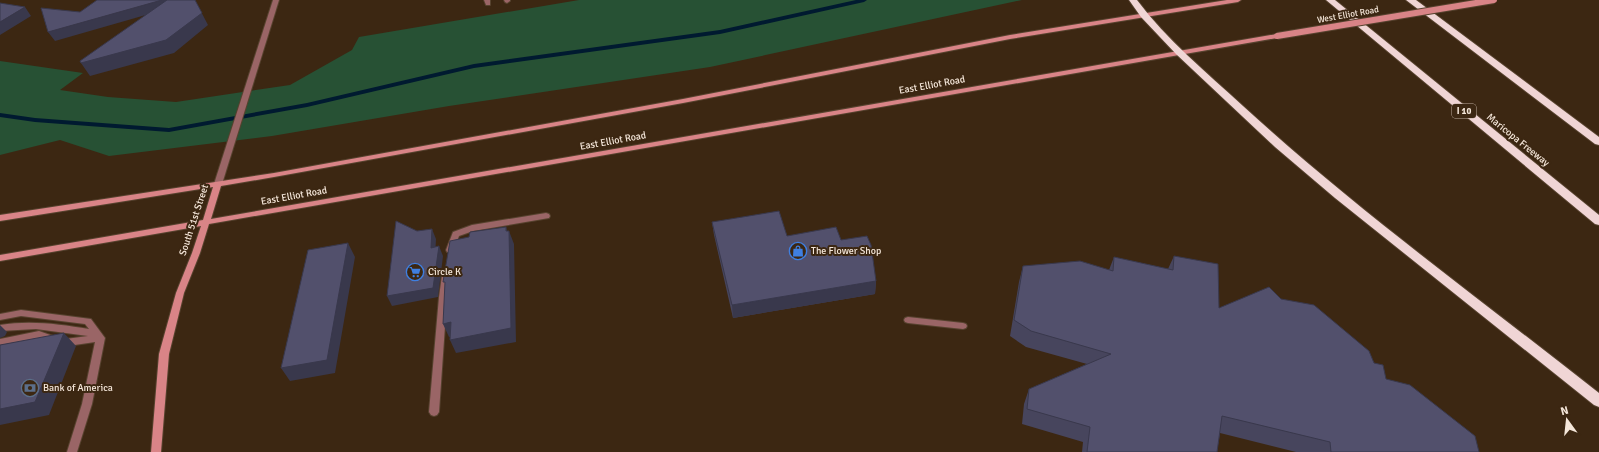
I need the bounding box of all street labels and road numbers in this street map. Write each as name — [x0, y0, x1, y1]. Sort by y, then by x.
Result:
street label: West Elliot Road — [1316, 4, 1380, 26]
street label: East Elliot Road — [898, 73, 966, 97]
road number: I 10 — [1452, 104, 1476, 118]
street label: Maricopa Freeway — [1484, 111, 1552, 169]
street label: East Elliot Road — [579, 129, 647, 153]
street label: South 51st Street — [177, 182, 211, 257]
street label: East Elliot Road — [260, 184, 328, 208]

